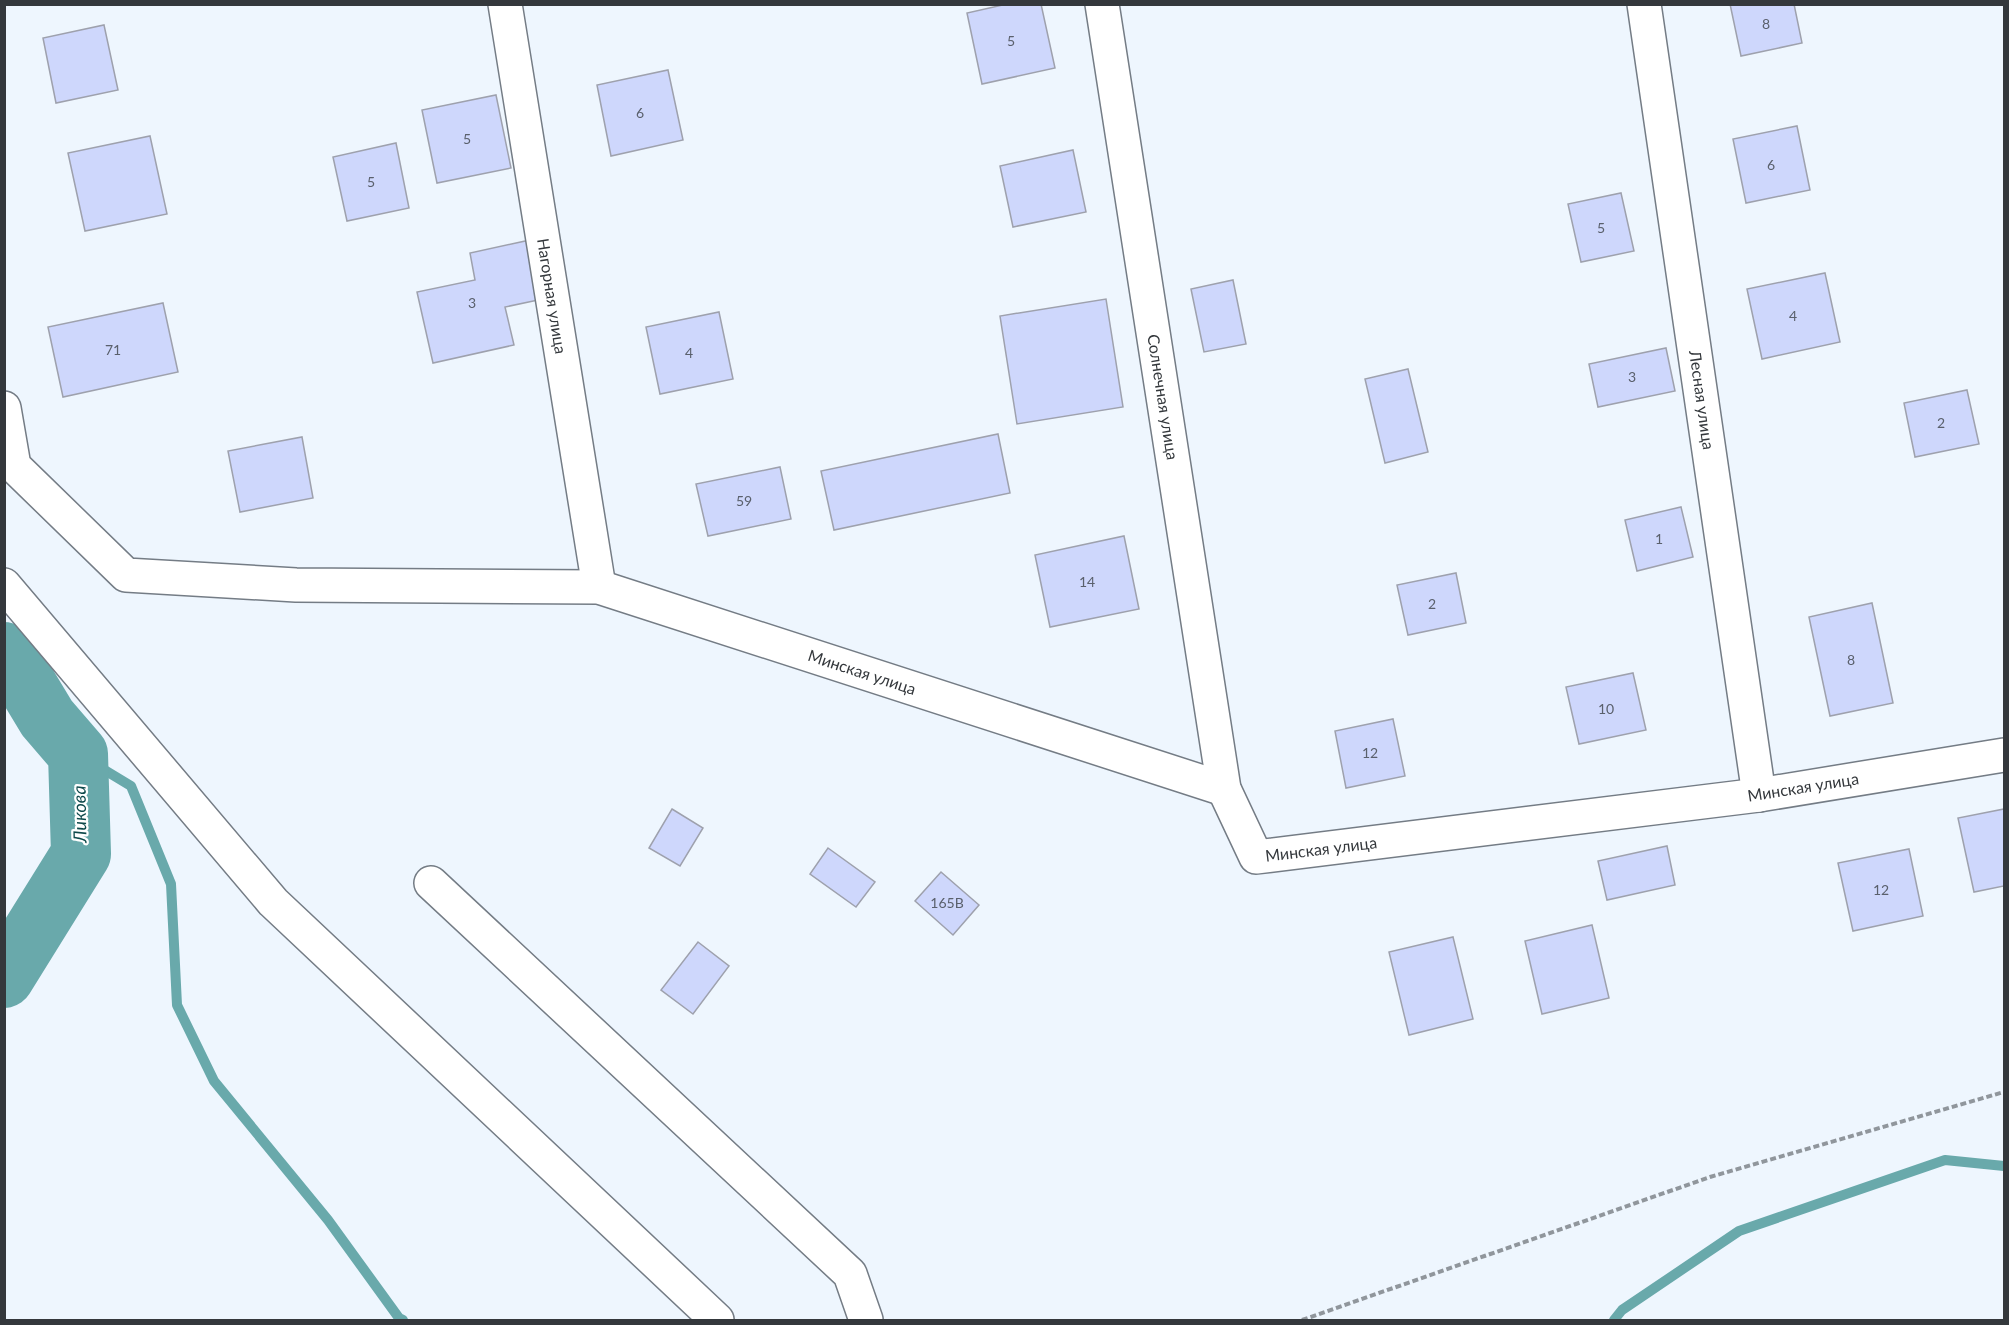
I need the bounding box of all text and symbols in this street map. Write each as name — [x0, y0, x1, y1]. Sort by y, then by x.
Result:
house number: 8 — [1762, 15, 1770, 32]
house number: 5 — [1007, 32, 1015, 49]
house number: 6 — [636, 104, 644, 121]
house number: 5 — [463, 130, 471, 147]
house number: 6 — [1767, 156, 1775, 173]
house number: 5 — [367, 173, 375, 190]
house number: 5 — [1597, 219, 1605, 236]
street label: Нагорная улица — [534, 237, 571, 355]
house number: 3 — [468, 294, 476, 311]
house number: 4 — [1789, 307, 1797, 324]
street label: Солнечная улица — [1144, 333, 1183, 461]
house number: 71 — [105, 341, 121, 358]
house number: 4 — [685, 344, 693, 361]
street label: Лесная улица — [1686, 348, 1719, 451]
house number: 3 — [1628, 368, 1636, 385]
house number: 2 — [1937, 414, 1945, 431]
house number: 59 — [736, 492, 752, 509]
house number: 1 — [1655, 530, 1663, 547]
house number: 14 — [1079, 573, 1095, 590]
house number: 2 — [1428, 595, 1436, 612]
street label: Минская улица — [806, 645, 919, 698]
house number: 8 — [1847, 651, 1855, 668]
house number: 10 — [1598, 700, 1614, 717]
house number: 12 — [1362, 744, 1378, 761]
street label: Минская улица — [1746, 768, 1860, 805]
water label: Ликова — [68, 785, 91, 844]
street label: Минская улица — [1264, 832, 1378, 865]
house number: 12 — [1873, 881, 1889, 898]
house number: 165В — [930, 894, 964, 911]

